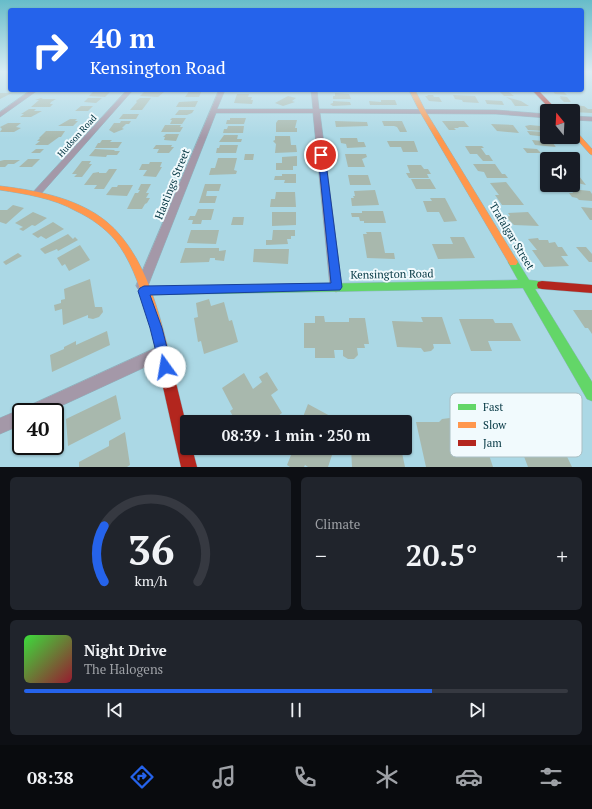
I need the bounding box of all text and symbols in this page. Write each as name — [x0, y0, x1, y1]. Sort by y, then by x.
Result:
text: 40 m — [90, 19, 155, 56]
icon: right — [24, 24, 76, 76]
text: Kensington Road — [90, 55, 226, 79]
north arrow — [540, 104, 580, 144]
map controls — [540, 104, 580, 192]
street label: Hudson Road — [55, 112, 99, 160]
pin — [304, 138, 338, 172]
icon: arrive — [310, 144, 332, 166]
street label: Hastings Street — [151, 147, 193, 221]
button: sound — [540, 152, 580, 192]
street label: Trafalgar Street — [486, 200, 538, 272]
street label: Kensington Road — [350, 266, 434, 282]
position arrow — [144, 346, 186, 388]
legend — [450, 393, 582, 457]
text: Fast — [483, 400, 503, 414]
speed limit sign: 40 — [12, 403, 64, 455]
text: Slow — [483, 418, 507, 432]
text: 08:39 · 1 min · 250 m — [222, 425, 370, 445]
text: Jam — [483, 436, 502, 450]
text: Climate — [315, 515, 360, 533]
text: 36 — [127, 521, 174, 576]
text: 20.5° — [405, 535, 478, 575]
text: − — [315, 541, 327, 570]
text: + — [556, 541, 568, 570]
text: km/h — [134, 570, 168, 589]
text: Night Drive — [84, 640, 167, 660]
text: The Halogens — [84, 660, 163, 678]
icon: previous — [104, 699, 126, 721]
icon: pause — [285, 699, 307, 721]
icon: next — [466, 699, 488, 721]
icon: directions — [128, 763, 156, 791]
icon: music — [210, 763, 238, 791]
icon: phone — [291, 763, 319, 791]
icon: climate — [373, 763, 401, 791]
icon: car — [455, 763, 483, 791]
icon: filters — [537, 763, 565, 791]
text: 08:38 — [27, 765, 74, 789]

